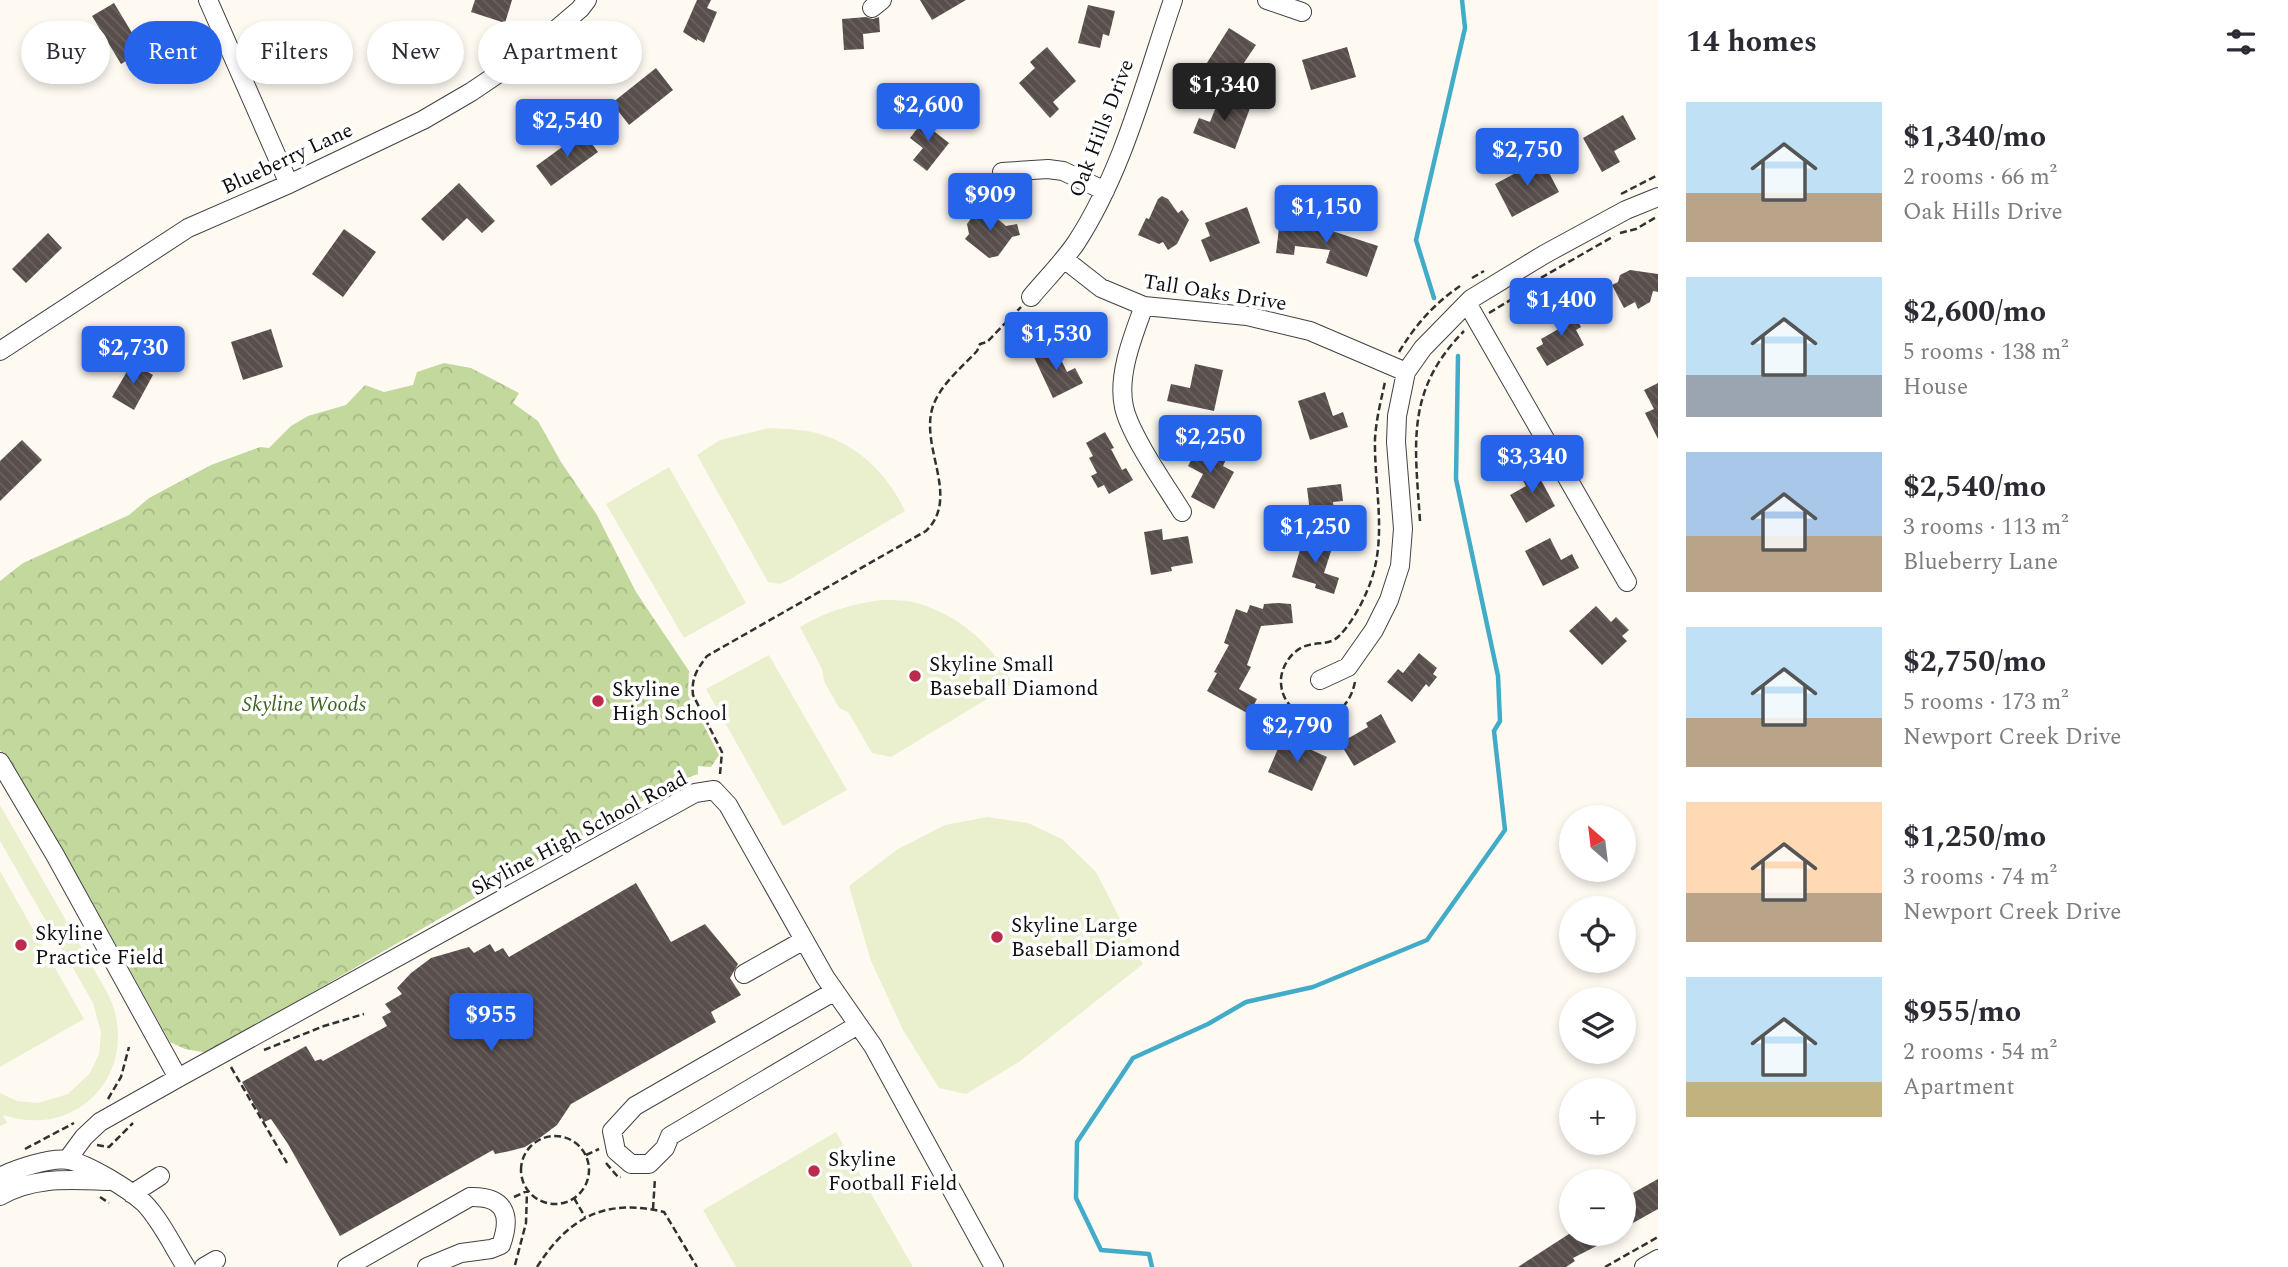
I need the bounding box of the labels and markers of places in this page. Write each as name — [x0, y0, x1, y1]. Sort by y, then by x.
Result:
pin: $1,340 — [1167, 64, 1281, 123]
pin: $2,600 — [871, 83, 985, 143]
pin: $2,540 — [510, 100, 624, 159]
pin: $2,750 — [1470, 128, 1584, 188]
pin: $909 — [949, 174, 1031, 233]
pin: $1,150 — [1269, 186, 1383, 245]
pin: $1,400 — [1504, 278, 1618, 338]
pin: $1,530 — [999, 312, 1113, 372]
pin: $2,730 — [76, 326, 190, 386]
pin: $2,250 — [1153, 416, 1267, 475]
pin: $3,340 — [1475, 435, 1589, 495]
pin: $1,250 — [1258, 505, 1372, 565]
place label: Skyline Small Baseball Diamond — [929, 649, 1098, 705]
marker: Skyline Small Baseball Diamond — [907, 668, 923, 684]
place label: Skyline High School — [612, 674, 727, 730]
marker: Skyline High School — [590, 693, 606, 709]
pin: $2,790 — [1240, 704, 1354, 764]
place label: Skyline Large Baseball Diamond — [1011, 910, 1180, 966]
place label: Skyline Practice Field — [35, 918, 164, 974]
marker: Skyline Large Baseball Diamond — [989, 929, 1005, 945]
marker: Skyline Practice Field — [13, 937, 29, 953]
pin: $955 — [450, 993, 532, 1053]
place label: Skyline Football Field — [828, 1144, 957, 1200]
marker: Skyline Football Field — [806, 1163, 822, 1179]

